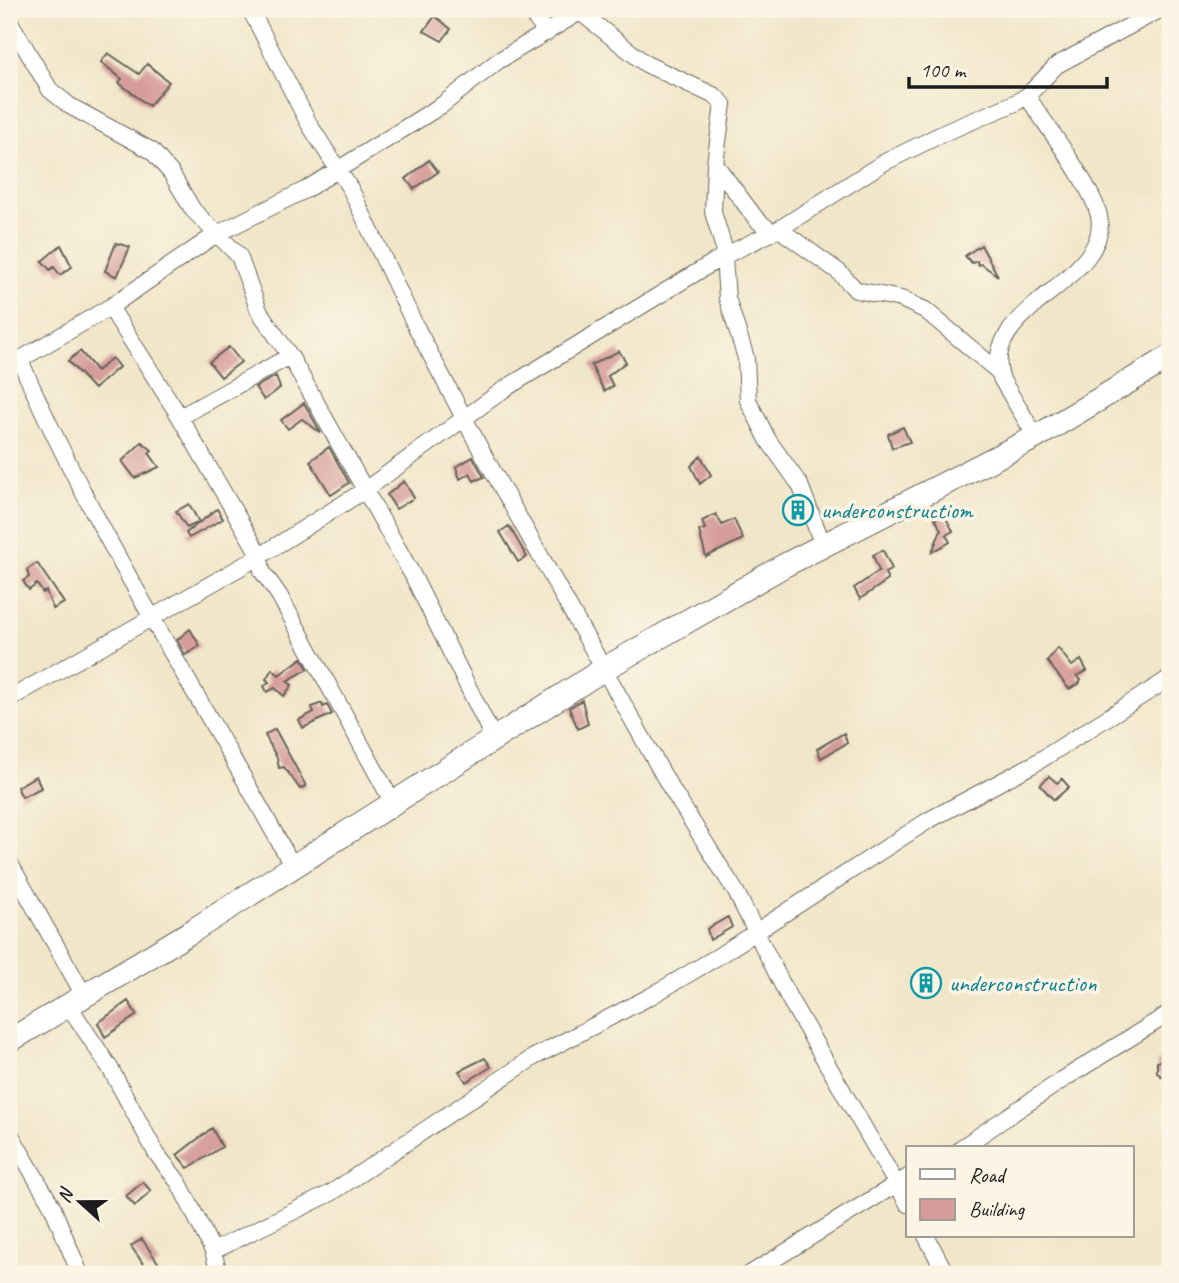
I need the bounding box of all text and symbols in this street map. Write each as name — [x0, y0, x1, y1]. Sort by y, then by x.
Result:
scale bar — [909, 46, 1107, 90]
text: 100 m — [920, 57, 967, 83]
building icon: underconstructiom — [781, 493, 815, 527]
place label: underconstructiom — [821, 495, 974, 525]
building icon: underconstruction — [909, 966, 943, 1000]
place label: underconstruction — [949, 968, 1097, 998]
legend — [906, 1146, 1134, 1238]
text: Road — [969, 1162, 1008, 1188]
north arrow — [46, 1168, 116, 1238]
text: N — [52, 1183, 80, 1206]
text: Building — [969, 1196, 1026, 1222]

